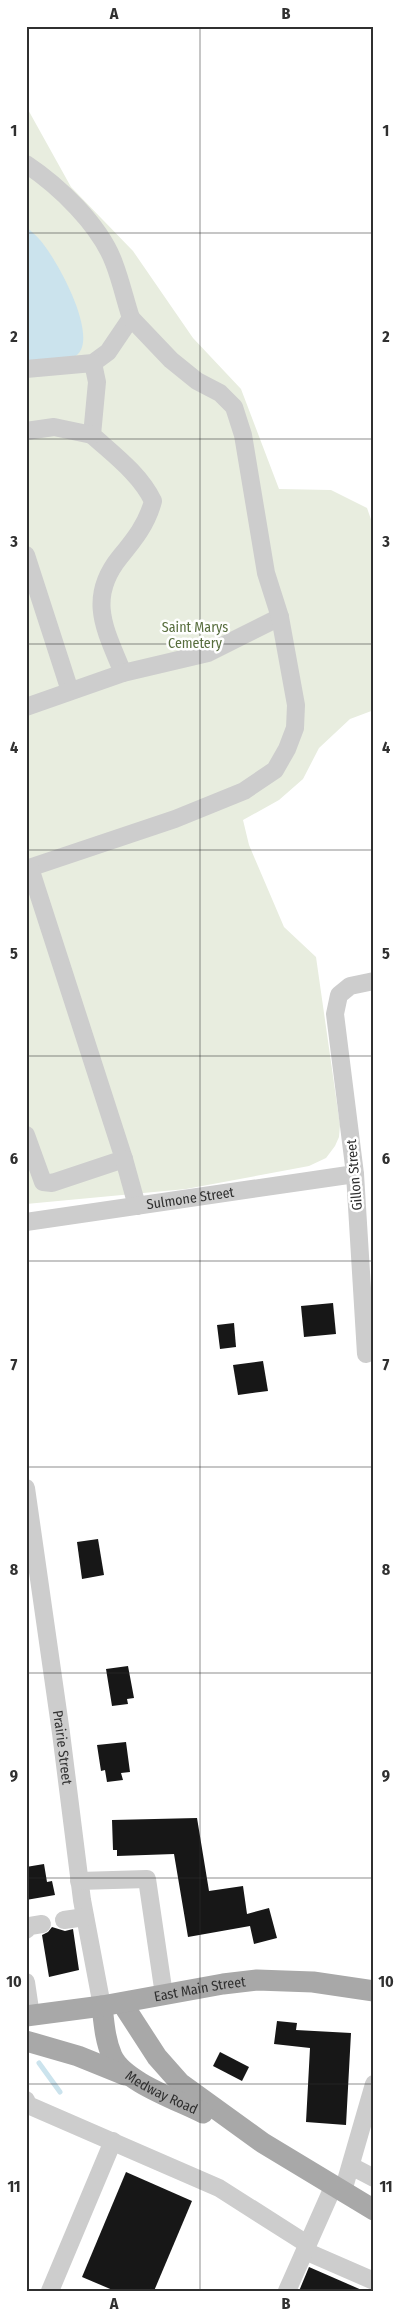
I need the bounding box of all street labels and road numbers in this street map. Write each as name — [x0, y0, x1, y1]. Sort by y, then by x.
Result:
street label: Gillon Street — [343, 1138, 366, 1211]
street label: Sulmone Street — [145, 1184, 236, 1213]
street label: Prairie Street — [49, 1709, 75, 1786]
street label: East Main Street — [153, 1973, 247, 2005]
street label: Medway Road — [122, 2067, 200, 2118]

